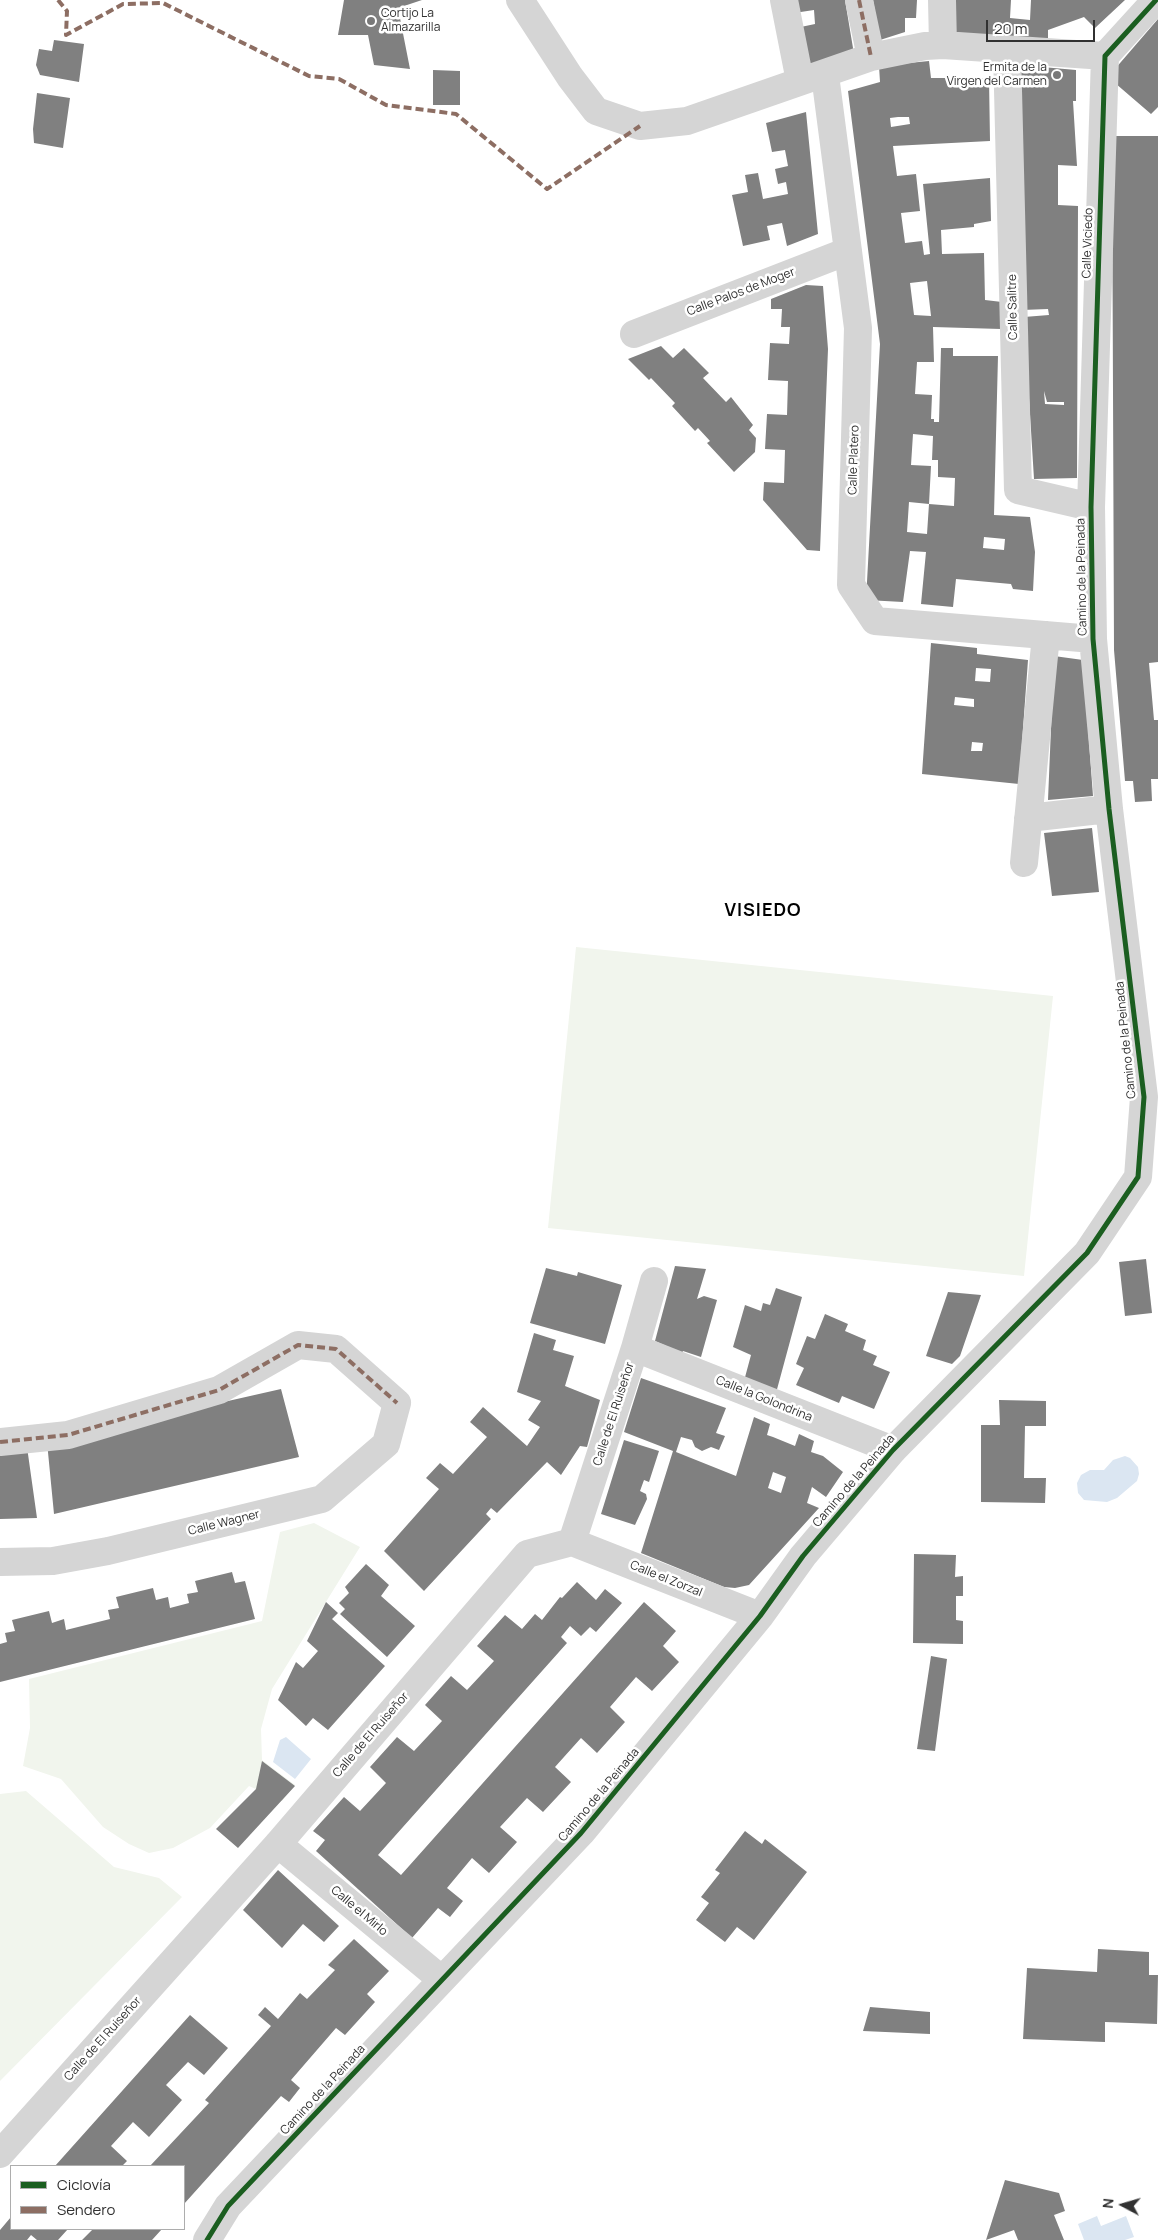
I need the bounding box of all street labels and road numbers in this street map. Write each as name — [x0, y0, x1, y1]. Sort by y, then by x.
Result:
street label: Calle Viciedo — [1080, 207, 1096, 279]
street label: Calle Palos de Moger — [685, 265, 797, 319]
street label: Calle Salitre — [1005, 274, 1021, 340]
street label: Calle Platero — [846, 425, 862, 495]
street label: Camino de la Peinada — [1074, 518, 1090, 636]
street label: Camino de la Peinada — [1113, 981, 1139, 1099]
street label: Calle de El Ruiseñor — [590, 1360, 638, 1468]
street label: Calle la Golondrina — [714, 1373, 814, 1425]
street label: Camino de la Peinada — [810, 1432, 898, 1530]
street label: Calle Wagner — [187, 1507, 261, 1539]
street label: Calle el Zorzal — [628, 1558, 704, 1600]
street label: Calle de El Ruiseñor — [330, 1689, 412, 1781]
street label: Camino de la Peinada — [556, 1745, 642, 1845]
street label: Calle el Mirlo — [328, 1883, 390, 1939]
street label: Calle de El Ruiseñor — [61, 1994, 145, 2084]
street label: Camino de la Peinada — [278, 2042, 368, 2138]

